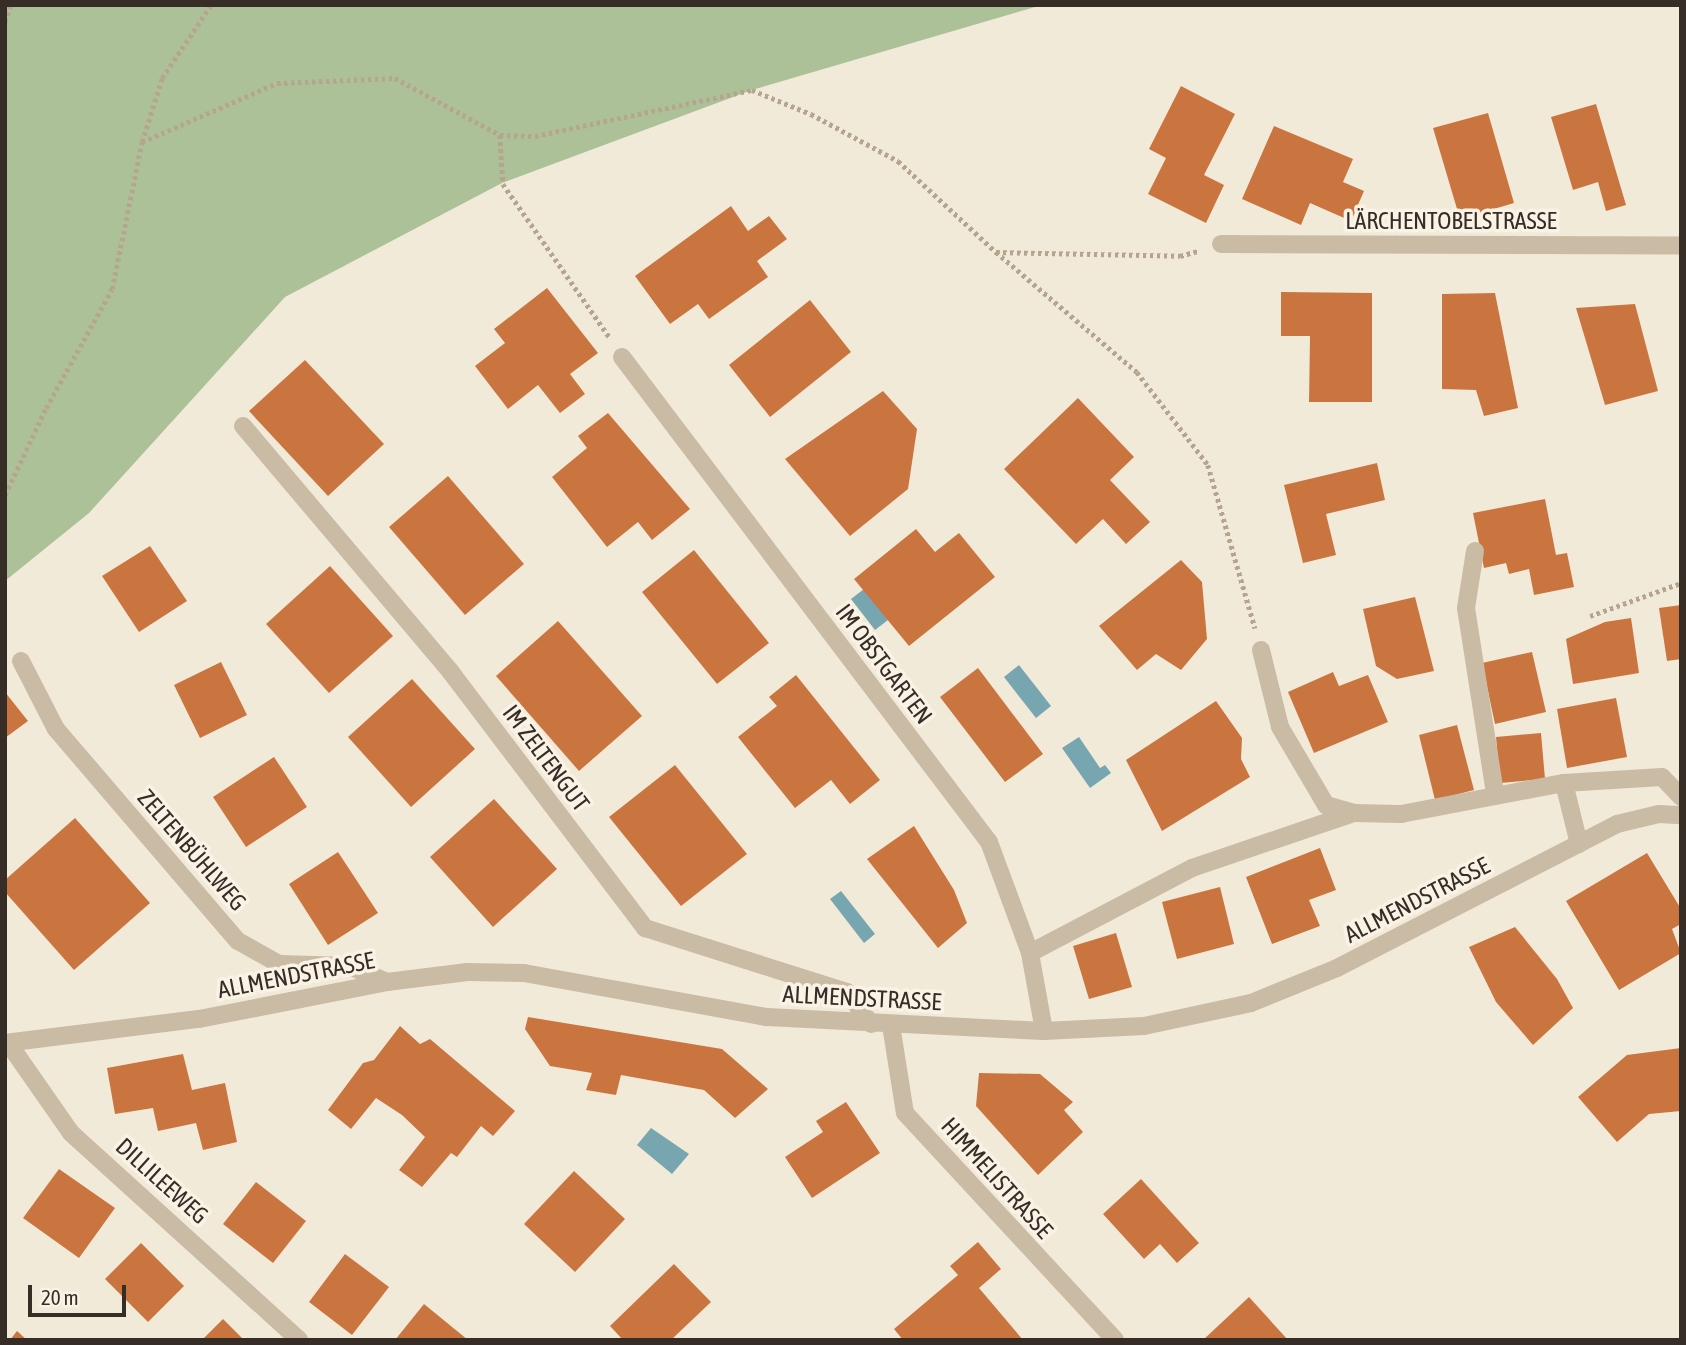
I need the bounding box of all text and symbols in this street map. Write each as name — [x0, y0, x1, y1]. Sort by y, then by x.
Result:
street label: LÄRCHENTOBELSTRASSE — [1345, 207, 1557, 235]
street label: IM OBSTGARTEN — [830, 598, 938, 730]
street label: IM ZELTENGUT — [497, 699, 595, 817]
street label: ZELTENBÜHLWEG — [132, 784, 252, 916]
street label: ALLMENDSTRASSE — [1340, 851, 1494, 949]
street label: ALLMENDSTRASSE — [215, 946, 377, 1004]
street label: ALLMENDSTRASSE — [782, 979, 942, 1017]
street label: HIMMELISTRASSE — [935, 1112, 1059, 1244]
street label: DILLILEEWEG — [110, 1132, 214, 1230]
scale bar — [32, 1272, 130, 1316]
text: 20 m — [41, 1285, 79, 1309]

